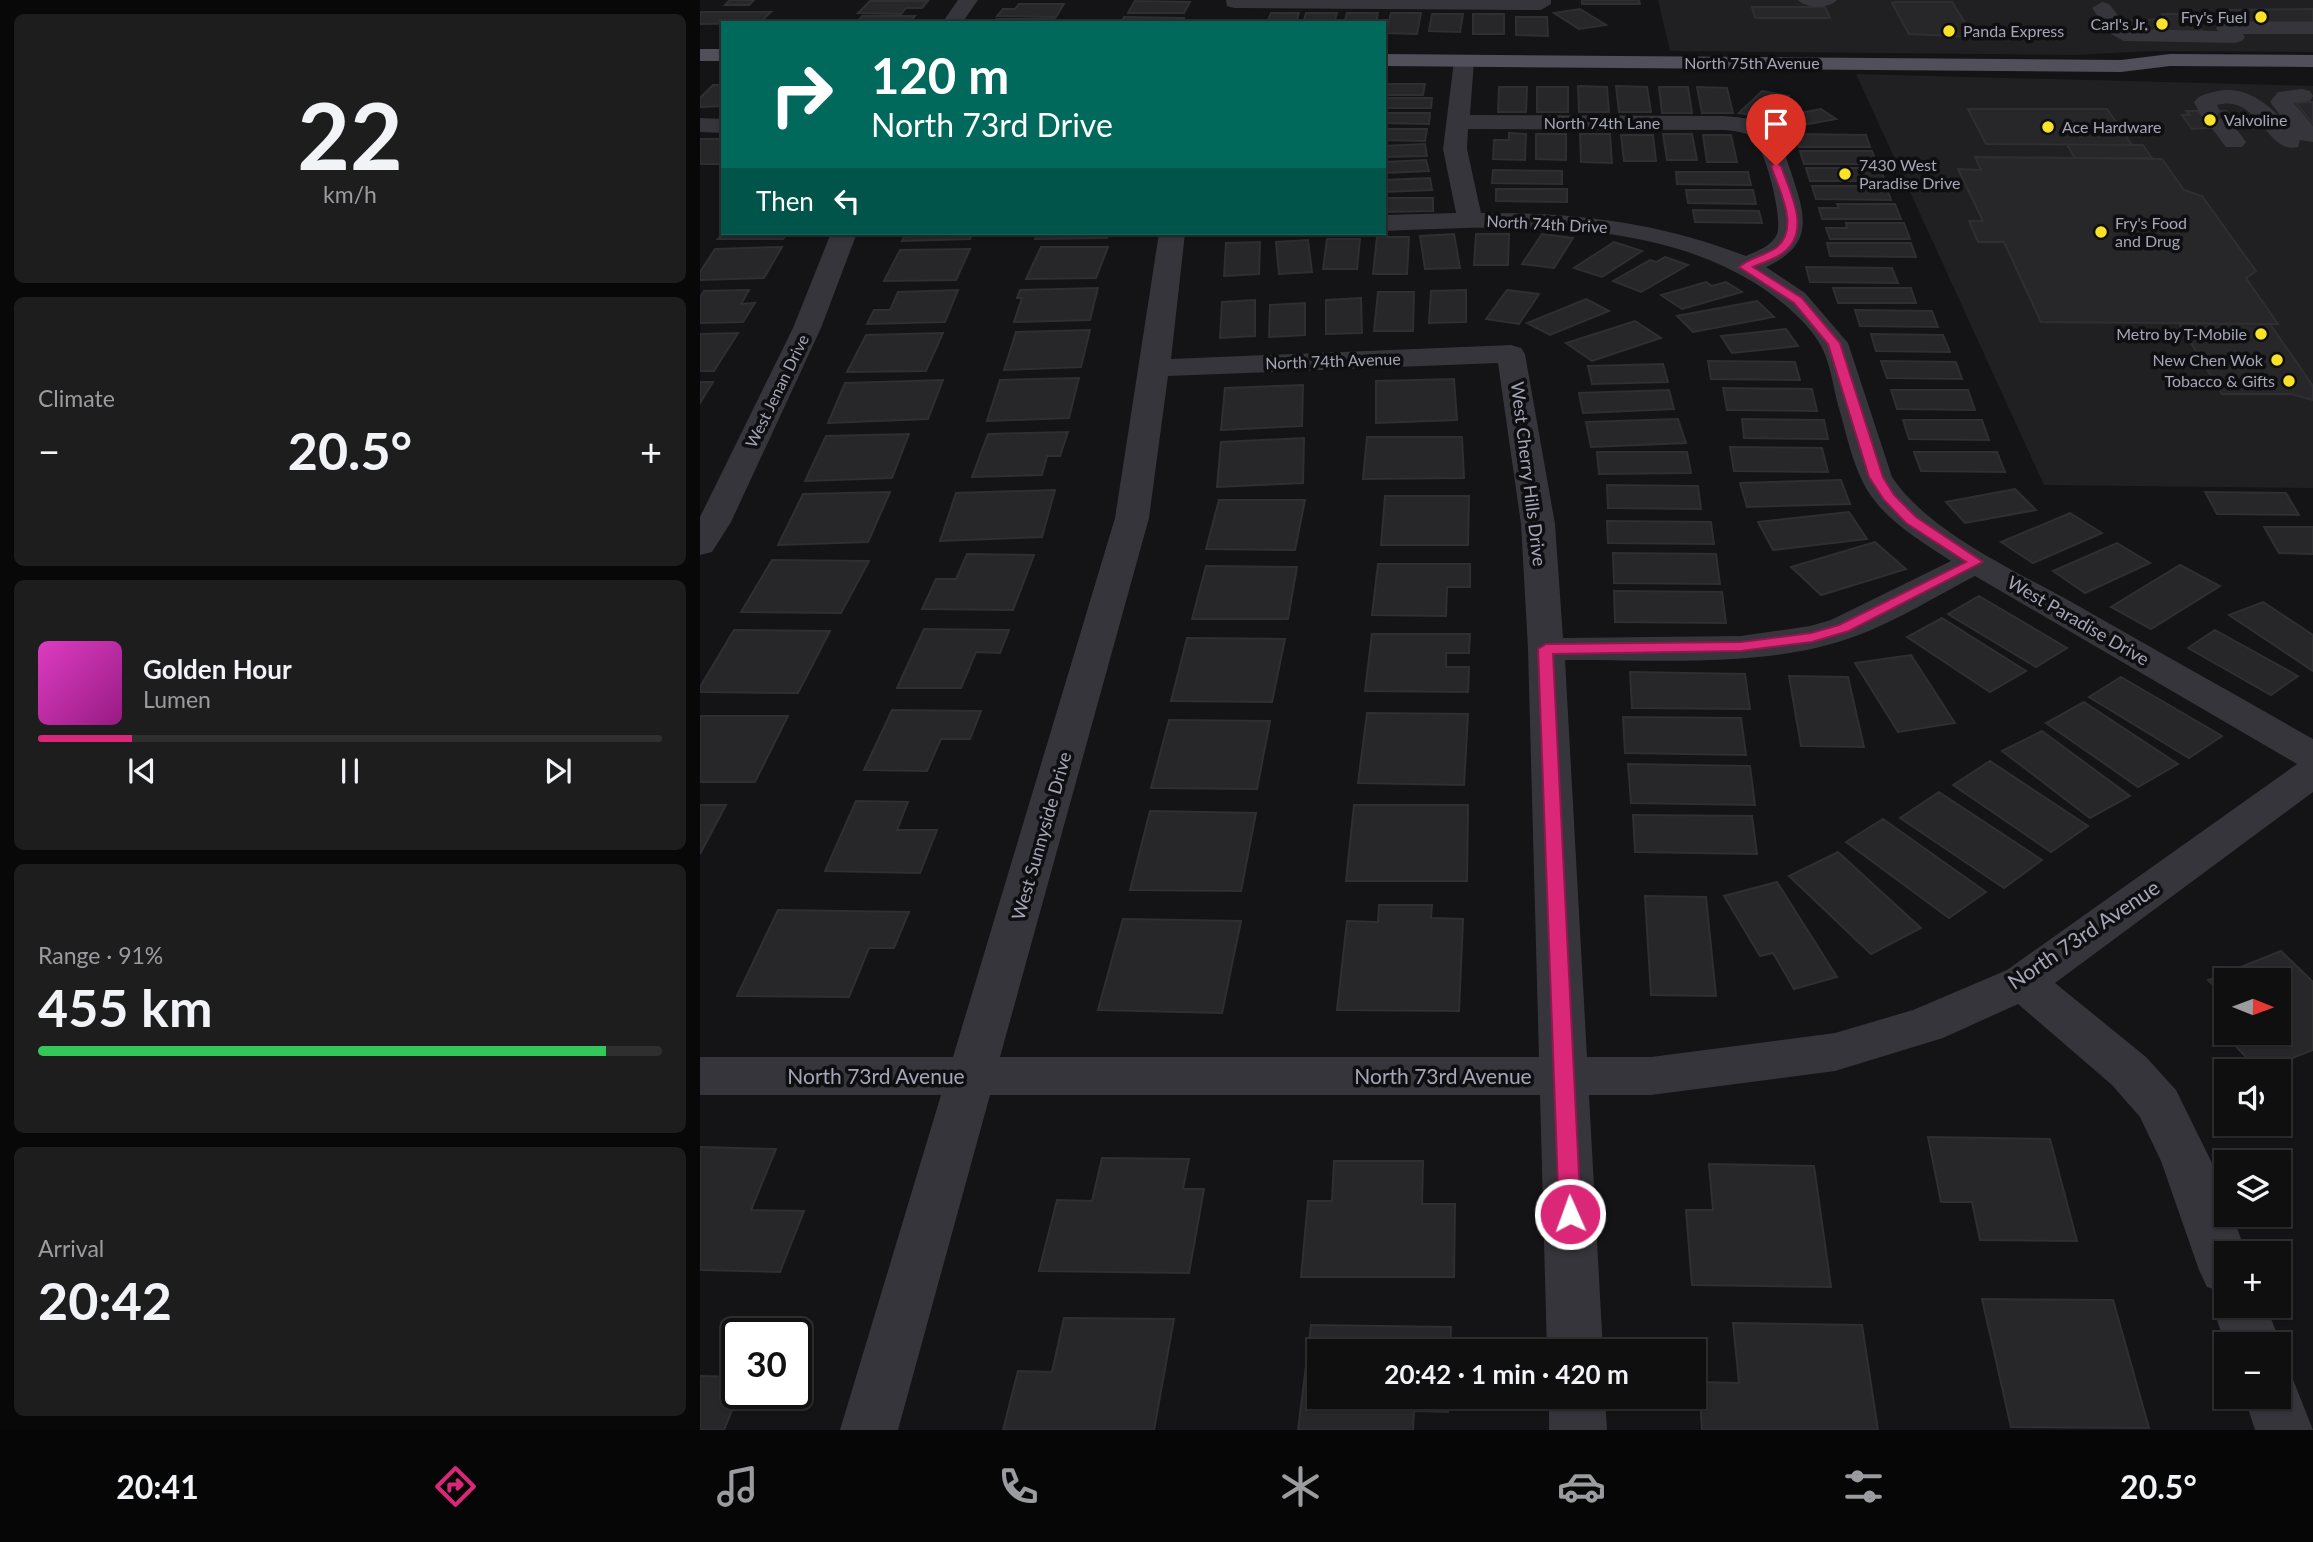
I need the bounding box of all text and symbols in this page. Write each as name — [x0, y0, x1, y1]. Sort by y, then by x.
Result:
place label: Fry's Fuel — [2181, 7, 2247, 26]
marker: Fry's Fuel — [2253, 9, 2269, 25]
place label: Carl's Jr. — [2091, 14, 2148, 33]
marker: Carl's Jr. — [2154, 16, 2170, 32]
place label: Panda Express — [1963, 21, 2064, 40]
marker: Panda Express — [1941, 23, 1957, 39]
text: 120 m — [871, 46, 1009, 104]
icon: right — [756, 49, 847, 140]
street label: North 75th Avenue — [1684, 53, 1820, 72]
text: 22 — [297, 80, 403, 189]
pin — [1746, 94, 1806, 166]
text: North 73rd Drive — [871, 105, 1113, 144]
icon: arrive — [1757, 105, 1795, 143]
place label: Valvoline — [2224, 110, 2287, 129]
marker: Valvoline — [2202, 112, 2218, 128]
street label: North 74th Lane — [1544, 113, 1660, 132]
place label: Ace Hardware — [2062, 117, 2161, 136]
marker: Ace Hardware — [2040, 119, 2056, 135]
place label: 7430 West Paradise Drive — [1859, 155, 1960, 192]
marker: 7430 West Paradise Drive — [1837, 166, 1853, 182]
text: km/h — [323, 180, 377, 208]
icon: left — [828, 182, 866, 220]
text: Then — [756, 185, 814, 217]
street label: North 74th Drive — [1486, 211, 1608, 236]
place label: Fry's Food and Drug — [2115, 213, 2187, 250]
marker: Fry's Food and Drug — [2093, 224, 2109, 240]
place label: Metro by T-Mobile — [2116, 324, 2247, 343]
marker: Metro by T-Mobile — [2253, 326, 2269, 342]
street label: West Jenan Drive — [741, 331, 812, 450]
street label: North 74th Avenue — [1265, 349, 1401, 372]
place label: New Chen Wok — [2153, 350, 2264, 369]
marker: New Chen Wok — [2269, 352, 2285, 368]
place label: Tobacco & Gifts — [2165, 371, 2275, 390]
marker: Tobacco & Gifts — [2281, 373, 2297, 389]
street label: West Cherry Hills Drive — [1507, 380, 1551, 567]
text: Climate — [38, 384, 115, 412]
text: 20.5° — [288, 419, 412, 481]
text: − — [38, 428, 60, 474]
text: + — [640, 428, 662, 474]
street label: West Paradise Drive — [2004, 571, 2153, 670]
text: Golden Hour — [143, 653, 292, 685]
text: Lumen — [143, 685, 211, 713]
street label: West Sunnyside Drive — [1007, 749, 1076, 922]
icon: previous — [123, 752, 161, 790]
icon: pause — [331, 752, 369, 790]
icon: next — [539, 752, 577, 790]
street label: North 73rd Avenue — [2003, 874, 2164, 994]
text: Range · 91% — [38, 941, 163, 969]
north arrow — [2214, 968, 2291, 1045]
map controls — [2214, 968, 2291, 1409]
text: 455 km — [38, 976, 212, 1038]
button: sound — [2214, 1059, 2291, 1136]
street label: North 73rd Avenue — [787, 1063, 965, 1088]
street label: North 73rd Avenue — [1354, 1063, 1532, 1088]
button: layers — [2214, 1150, 2291, 1227]
position arrow — [1533, 1177, 1607, 1251]
text: Arrival — [38, 1234, 104, 1262]
button: + — [2214, 1241, 2291, 1318]
text: 20:42 — [38, 1269, 172, 1331]
speed limit sign: 30 — [721, 1318, 812, 1409]
button: − — [2214, 1332, 2291, 1409]
text: 20:42 · 1 min · 420 m — [1384, 1358, 1629, 1390]
icon: directions — [431, 1462, 480, 1511]
icon: music — [713, 1462, 762, 1511]
icon: phone — [994, 1462, 1043, 1511]
icon: climate — [1276, 1462, 1325, 1511]
icon: car — [1557, 1462, 1606, 1511]
icon: filters — [1839, 1462, 1888, 1511]
text: 20:41 — [116, 1467, 199, 1506]
text: 20.5° — [2120, 1467, 2197, 1506]

